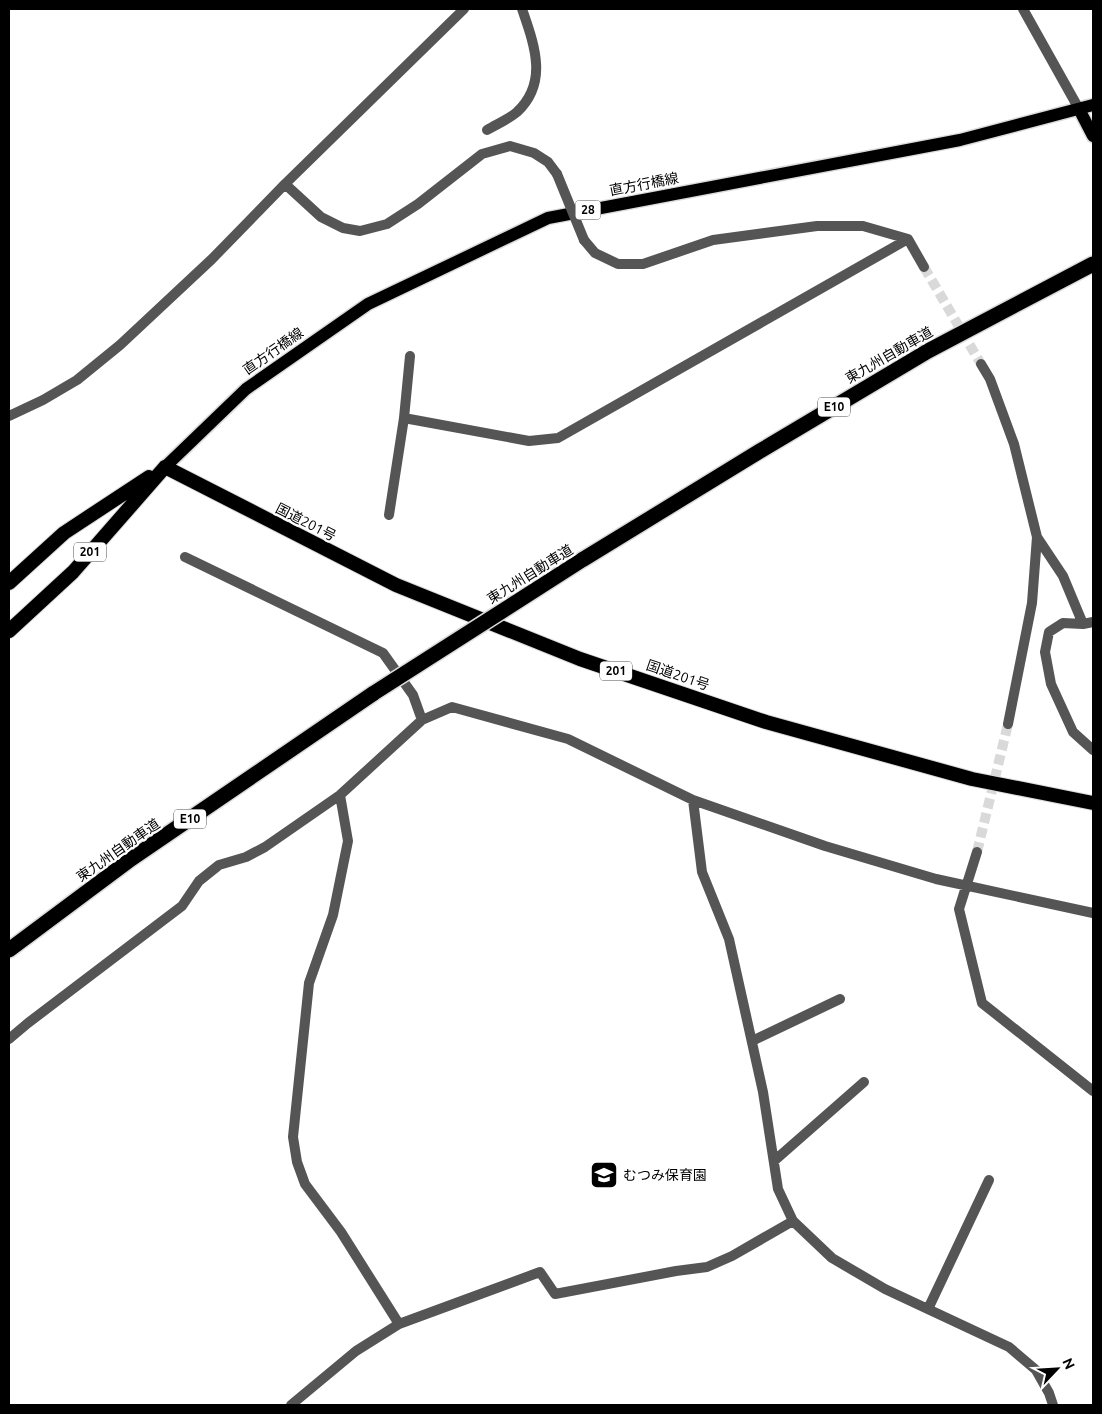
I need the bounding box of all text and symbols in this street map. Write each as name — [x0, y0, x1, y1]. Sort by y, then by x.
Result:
street label: 直方行橋線 — [608, 169, 680, 199]
road number: 28 — [576, 200, 600, 220]
street label: 直方行橋線 — [240, 324, 306, 378]
street label: 東九州自動車道 — [843, 324, 935, 386]
road number: E10 — [818, 398, 850, 417]
street label: 国道201号 — [273, 500, 339, 544]
street label: 東九州自動車道 — [484, 541, 576, 607]
road number: 201 — [74, 542, 106, 562]
street label: 国道201号 — [644, 657, 712, 693]
road number: 201 — [600, 661, 632, 680]
road number: E10 — [174, 810, 206, 829]
street label: 東九州自動車道 — [73, 815, 163, 885]
school or university icon: むつみ保育園 — [589, 1160, 619, 1190]
place label: むつみ保育園 — [623, 1167, 707, 1183]
north arrow — [1032, 1344, 1082, 1394]
text: N — [1059, 1355, 1078, 1372]

